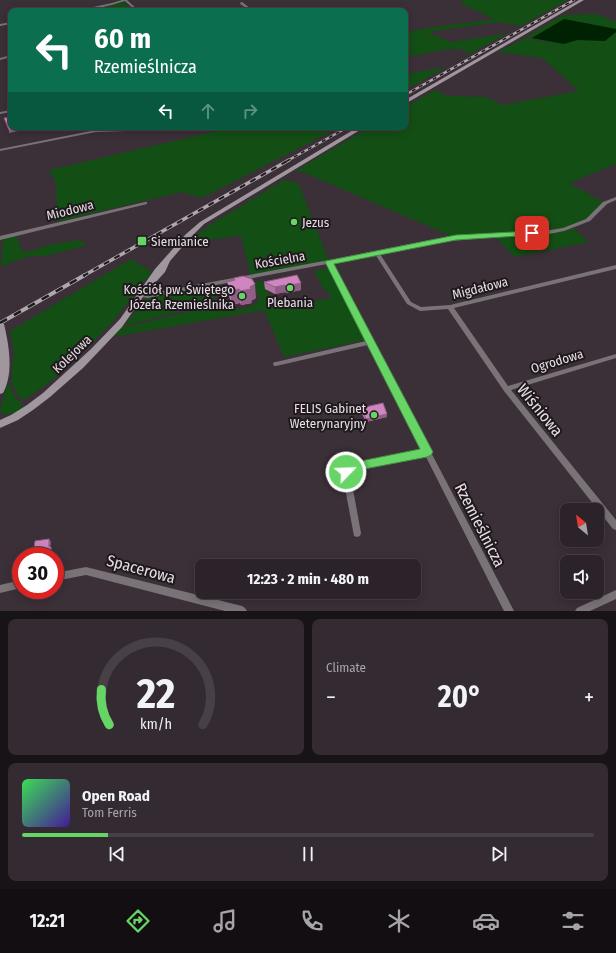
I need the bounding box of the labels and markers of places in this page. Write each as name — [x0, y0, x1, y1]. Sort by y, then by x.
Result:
place label: Jezus — [302, 215, 330, 230]
pin — [515, 216, 549, 250]
marker: Jezus — [289, 217, 299, 227]
place label: Siemianice — [151, 234, 209, 249]
marker: Siemianice — [136, 235, 148, 247]
place label: Kościół pw. Świętego Józefa Rzemieślnika — [124, 282, 234, 312]
marker: Plebania — [285, 283, 295, 293]
marker: Kościół pw. Świętego Józefa Rzemieślnika — [237, 291, 247, 301]
place label: Plebania — [267, 295, 313, 310]
place label: FELIS Gabinet Weterynaryjny — [290, 401, 367, 431]
marker: FELIS Gabinet Weterynaryjny — [369, 410, 379, 420]

